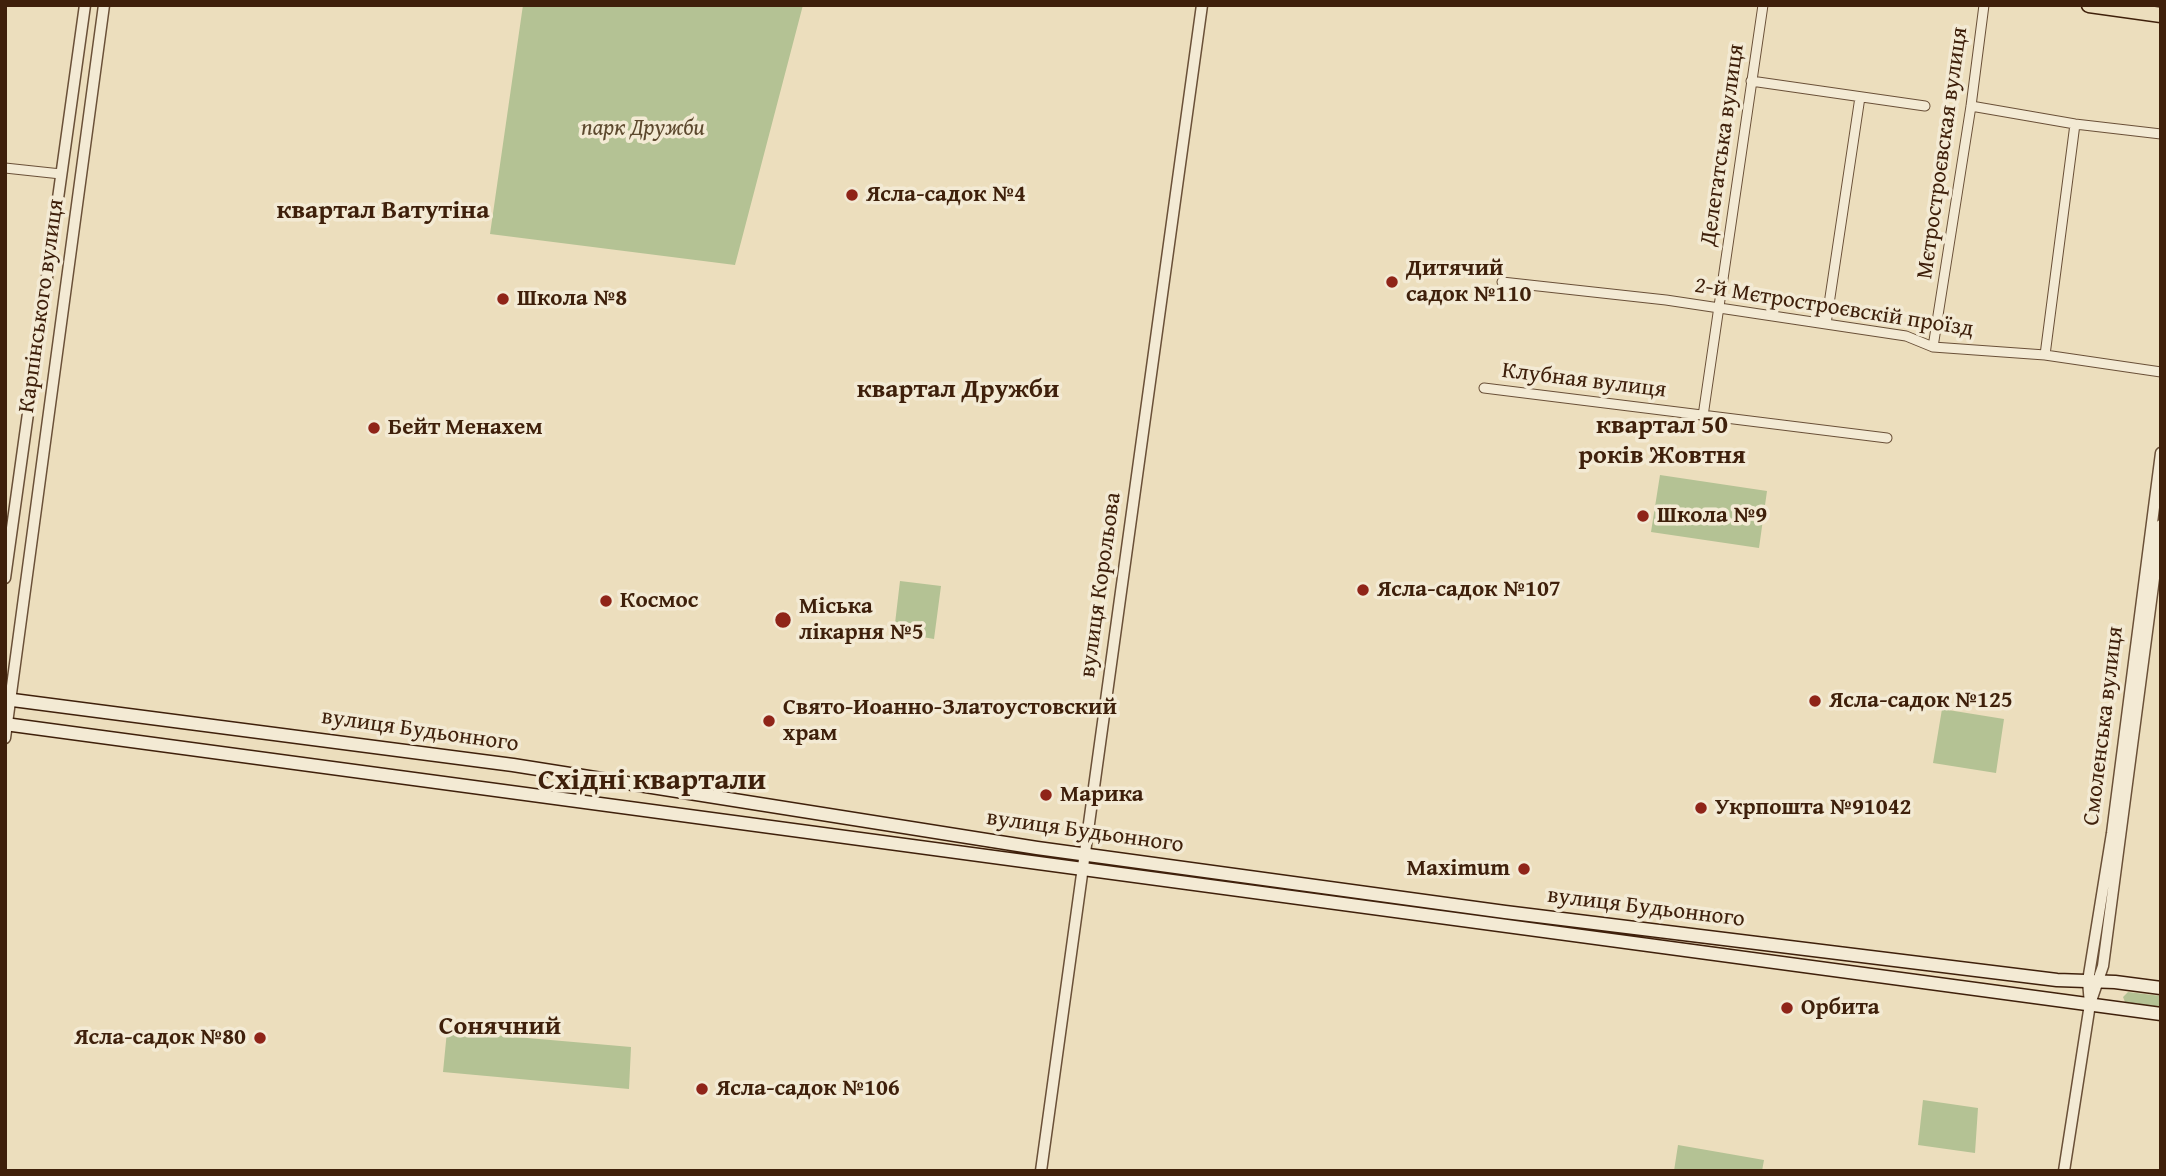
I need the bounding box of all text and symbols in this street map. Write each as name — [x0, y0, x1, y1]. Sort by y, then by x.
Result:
street label: Мєтростроєвская вулиця — [1912, 25, 1974, 281]
street label: Делегатська вулиця — [1695, 42, 1751, 248]
park label: парк Дружби — [581, 115, 705, 143]
place label: Ясла-садок №4 — [866, 181, 1026, 209]
marker: Ясла-садок №4 — [844, 187, 860, 203]
district label: квартал Ватутіна — [276, 195, 490, 227]
street label: Карпінського вулиця — [13, 197, 71, 415]
place label: Дитячий садок №110 — [1406, 255, 1531, 309]
street label: 2-й Мєтростроєвскій проїзд — [1693, 272, 1975, 344]
marker: Дитячий садок №110 — [1384, 274, 1400, 290]
place label: Школа №8 — [517, 285, 627, 313]
marker: Школа №8 — [495, 291, 511, 307]
street label: Клубная вулиця — [1500, 357, 1668, 405]
district label: квартал Дружби — [857, 374, 1059, 406]
district label: квартал 50 років Жовтня — [1578, 410, 1746, 472]
place label: Бейт Менахем — [388, 414, 543, 442]
marker: Бейт Менахем — [366, 420, 382, 436]
street label: вулиця Корольова — [1074, 491, 1128, 679]
place label: Школа №9 — [1657, 502, 1767, 530]
marker: Школа №9 — [1635, 508, 1651, 524]
place label: Ясла-садок №107 — [1377, 576, 1561, 604]
marker: Ясла-садок №107 — [1355, 582, 1371, 598]
place label: Космос — [620, 587, 698, 615]
marker: Космос — [598, 593, 614, 609]
place label: Міська лікарня №5 — [799, 593, 924, 647]
marker: Міська лікарня №5 — [773, 610, 793, 630]
street label: Смоленська вулиця — [2078, 625, 2130, 827]
place label: Ясла-садок №125 — [1829, 687, 2013, 715]
marker: Ясла-садок №125 — [1807, 693, 1823, 709]
place label: Свято-Иоанно-Златоустовский храм — [783, 694, 1117, 748]
street label: вулиця Будьонного — [320, 704, 520, 758]
marker: Свято-Иоанно-Златоустовский храм — [761, 713, 777, 729]
district label: Східні квартали — [538, 763, 766, 799]
place label: Марика — [1060, 781, 1144, 809]
marker: Марика — [1038, 787, 1054, 803]
place label: Укрпошта №91042 — [1715, 794, 1911, 822]
marker: Укрпошта №91042 — [1693, 800, 1709, 816]
street label: вулиця Будьонного — [985, 805, 1185, 859]
place label: Maximum — [1407, 855, 1510, 883]
marker: Maximum — [1516, 861, 1532, 877]
street label: вулиця Будьонного — [1546, 882, 1746, 934]
place label: Орбита — [1801, 994, 1880, 1022]
marker: Орбита — [1779, 1000, 1795, 1016]
district label: Сонячний — [439, 1011, 561, 1043]
place label: Ясла-садок №80 — [74, 1024, 246, 1052]
marker: Ясла-садок №80 — [252, 1030, 268, 1046]
place label: Ясла-садок №106 — [716, 1075, 900, 1103]
marker: Ясла-садок №106 — [694, 1081, 710, 1097]

